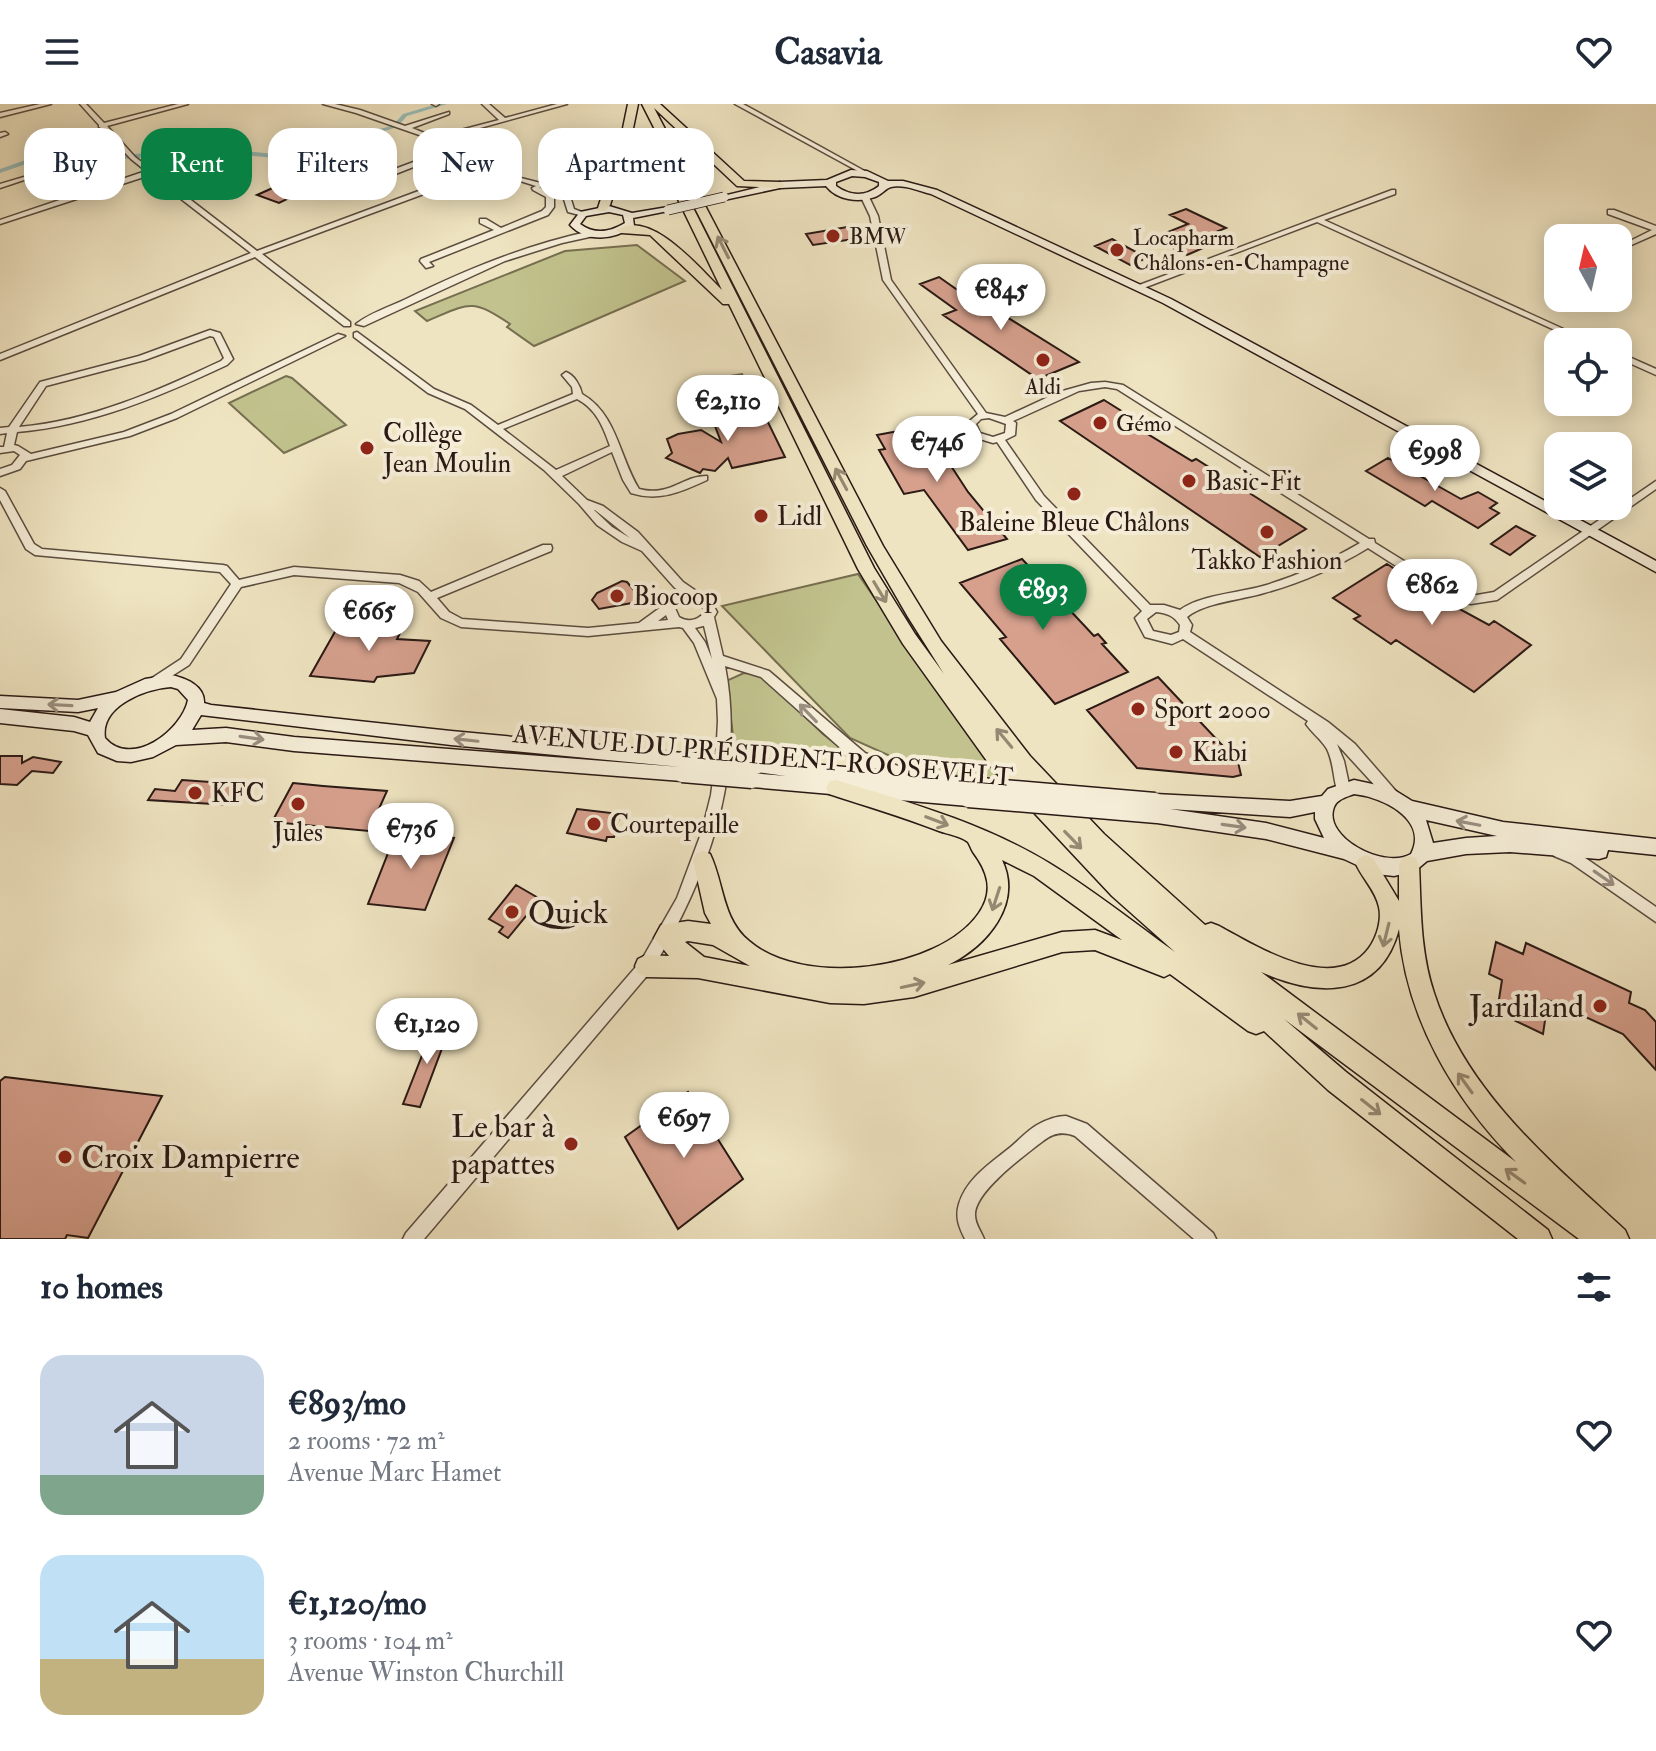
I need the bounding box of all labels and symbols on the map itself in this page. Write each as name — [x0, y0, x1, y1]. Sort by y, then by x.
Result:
place label: BMW — [849, 223, 909, 251]
place label: Locapharm Châlons-en-Champagne — [1133, 224, 1349, 278]
north arrow — [1544, 224, 1632, 312]
marker: BMW — [824, 227, 842, 245]
one-way arrow — [715, 236, 731, 260]
marker: Locapharm Châlons-en-Champagne — [1108, 241, 1126, 259]
pin: €845 — [954, 264, 1048, 332]
marker: Aldi — [1034, 351, 1052, 369]
place label: Aldi — [1024, 373, 1061, 401]
pin: €2,110 — [663, 375, 793, 443]
place label: Gémo — [1116, 410, 1171, 438]
marker: Gémo — [1091, 414, 1109, 432]
pin: €746 — [890, 416, 984, 484]
place label: Collège Jean Moulin — [382, 418, 511, 480]
pin: €998 — [1388, 425, 1482, 493]
marker: Collège Jean Moulin — [358, 439, 376, 457]
place label: Basic-Fit — [1205, 466, 1301, 498]
one-way arrow — [833, 468, 849, 491]
marker: Basic-Fit — [1180, 472, 1198, 490]
marker: Baleine Bleue Châlons — [1065, 485, 1083, 503]
place label: Lidl — [777, 501, 822, 533]
marker: Lidl — [752, 507, 770, 525]
place label: Baleine Bleue Châlons — [959, 507, 1189, 539]
marker: Takko Fashion — [1258, 523, 1276, 541]
place label: Takko Fashion — [1192, 545, 1342, 577]
pin: €862 — [1385, 559, 1479, 627]
pin: €893 — [996, 564, 1090, 632]
one-way arrow — [872, 580, 888, 603]
place label: Biocoop — [633, 581, 718, 614]
pin: €665 — [322, 585, 416, 653]
marker: Biocoop — [608, 587, 626, 605]
place label: Sport 2000 — [1154, 694, 1271, 727]
one-way arrow — [47, 697, 74, 712]
marker: Sport 2000 — [1129, 700, 1147, 718]
one-way arrow — [799, 704, 818, 723]
street label: AVENUE DU PRÉSIDENT ROOSEVELT — [511, 716, 1014, 794]
one-way arrow — [995, 729, 1013, 749]
one-way arrow — [239, 731, 264, 746]
one-way arrow — [453, 733, 480, 748]
place label: Kiabi — [1192, 737, 1247, 769]
marker: Kiabi — [1167, 743, 1185, 761]
place label: KFC — [211, 778, 265, 810]
marker: KFC — [186, 784, 204, 802]
marker: Jules — [289, 795, 307, 813]
pin: €736 — [364, 803, 458, 871]
place label: Courtepaille — [610, 809, 739, 842]
marker: Courtepaille — [585, 815, 603, 833]
one-way arrow — [924, 815, 949, 829]
one-way arrow — [1455, 815, 1481, 830]
place label: Jules — [272, 817, 323, 849]
one-way arrow — [1221, 819, 1246, 834]
one-way arrow — [1064, 830, 1083, 850]
one-way arrow — [1592, 870, 1614, 886]
one-way arrow — [987, 887, 1002, 912]
place label: Quick — [528, 893, 608, 933]
marker: Quick — [503, 903, 521, 921]
one-way arrow — [1378, 922, 1393, 948]
one-way arrow — [899, 977, 925, 992]
place label: Jardiland — [1468, 987, 1584, 1027]
marker: Jardiland — [1591, 997, 1609, 1015]
pin: €1,120 — [362, 998, 492, 1066]
one-way arrow — [1297, 1012, 1317, 1030]
one-way arrow — [1457, 1072, 1473, 1094]
pin: €697 — [637, 1092, 731, 1160]
one-way arrow — [1360, 1099, 1381, 1116]
place label: Le bar à papattes — [450, 1107, 556, 1184]
marker: Le bar à papattes — [562, 1135, 580, 1153]
place label: Croix Dampierre — [81, 1138, 300, 1178]
marker: Croix Dampierre — [56, 1148, 74, 1166]
one-way arrow — [1505, 1168, 1526, 1185]

